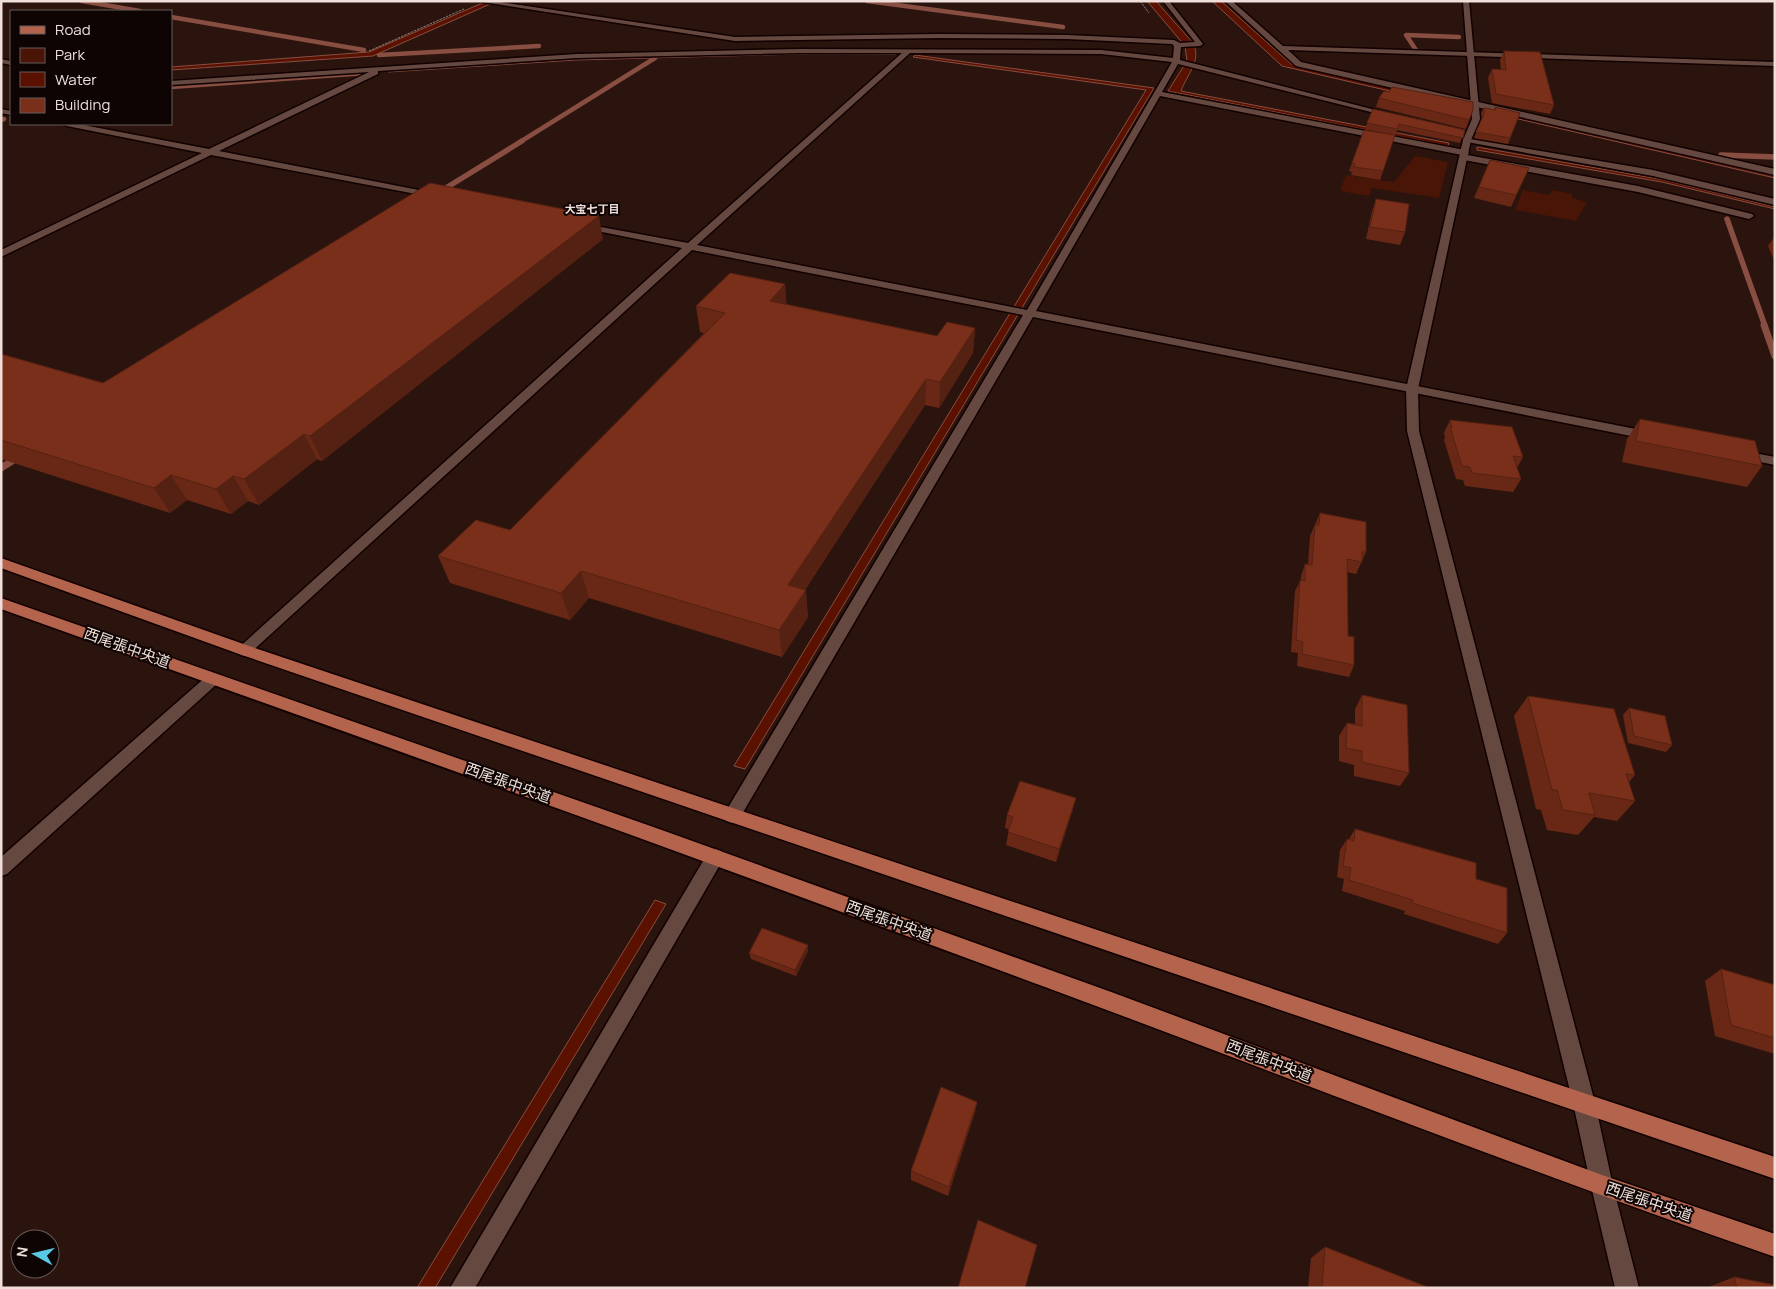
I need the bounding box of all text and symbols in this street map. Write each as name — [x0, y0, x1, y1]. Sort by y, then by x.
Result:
legend — [10, 10, 172, 125]
text: Road — [55, 19, 91, 40]
text: Park — [55, 44, 85, 65]
text: Water — [55, 69, 97, 90]
text: Building — [55, 94, 110, 115]
district label: 大宝七丁目 — [565, 201, 620, 216]
street label: 西尾張中央道 — [81, 622, 173, 673]
street label: 西尾張中央道 — [462, 757, 554, 808]
street label: 西尾張中央道 — [843, 895, 935, 946]
street label: 西尾張中央道 — [1223, 1035, 1315, 1086]
street label: 西尾張中央道 — [1603, 1177, 1695, 1226]
north arrow — [10, 1229, 60, 1279]
text: N — [12, 1246, 32, 1258]

